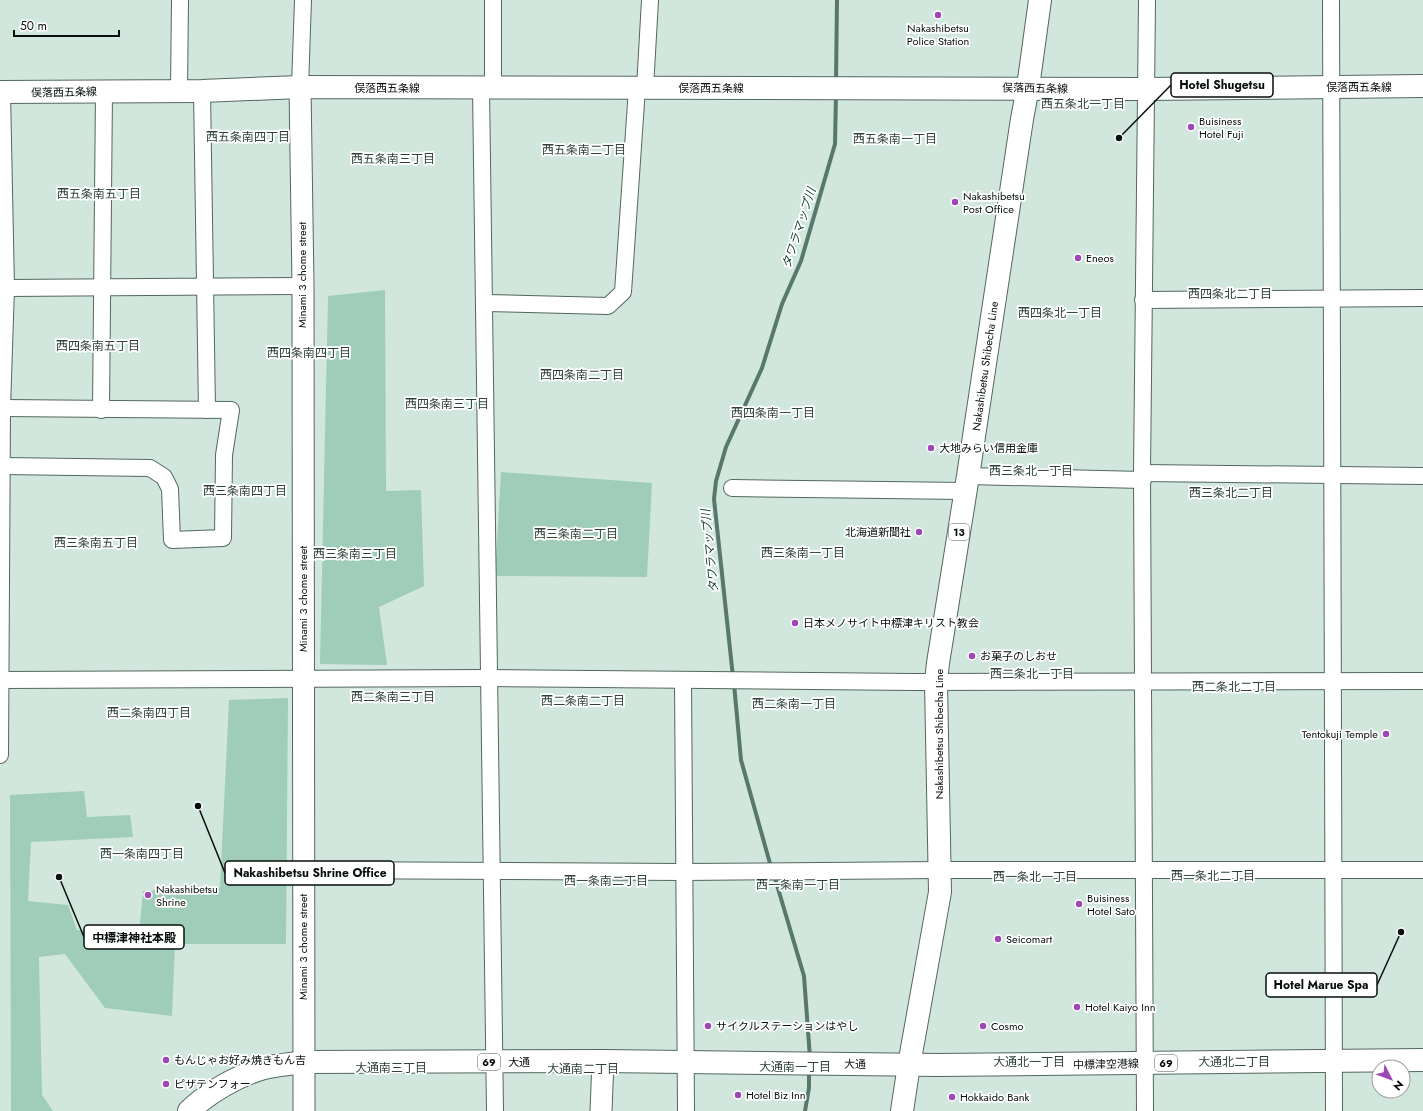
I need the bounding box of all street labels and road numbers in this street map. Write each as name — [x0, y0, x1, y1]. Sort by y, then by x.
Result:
street label: 俣落西五条線 — [1002, 79, 1068, 97]
street label: 俣落西五条線 — [1326, 79, 1392, 95]
street label: 俣落西五条線 — [354, 80, 420, 96]
street label: 俣落西五条線 — [678, 80, 744, 96]
street label: 俣落西五条線 — [31, 83, 97, 101]
street label: Minami 3 chome street — [294, 222, 310, 328]
street label: Nakashibetsu Shibecha Line — [968, 300, 1002, 432]
road number: 13 — [949, 524, 969, 540]
street label: Minami 3 chome street — [295, 546, 311, 652]
street label: Nakashibetsu Shibecha Line — [931, 668, 947, 799]
street label: Minami 3 chome street — [295, 894, 311, 1000]
road number: 69 — [478, 1054, 500, 1070]
street label: 大通 — [508, 1054, 530, 1070]
street label: 中標津空港線 — [1073, 1055, 1139, 1073]
road number: 69 — [1155, 1055, 1177, 1071]
street label: 大通 — [844, 1056, 866, 1072]

